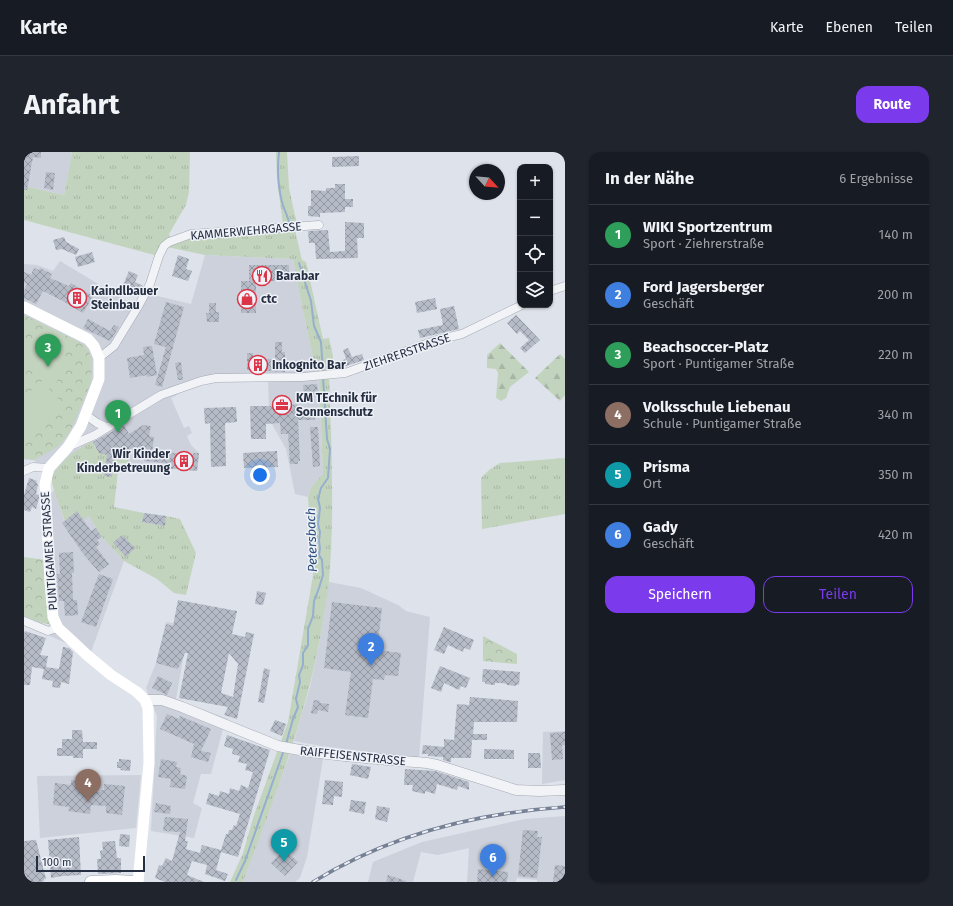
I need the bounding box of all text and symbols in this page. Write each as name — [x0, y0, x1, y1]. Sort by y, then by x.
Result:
text: Karte — [20, 16, 67, 39]
text: Karte — [770, 19, 804, 36]
text: Ebenen — [826, 19, 873, 36]
text: Teilen — [895, 19, 933, 36]
button: Route — [856, 86, 929, 123]
text: Anfahrt — [24, 88, 120, 121]
north arrow — [469, 164, 505, 200]
map controls — [517, 164, 553, 308]
button: + — [517, 164, 553, 200]
text: In der Nähe — [605, 168, 694, 189]
text: 6 Ergebnisse — [839, 171, 913, 186]
button: − — [517, 200, 553, 236]
text: WIKI Sportzentrum — [643, 218, 772, 236]
street label: KAMMERWEHRGASSE — [190, 219, 302, 243]
text: 1 — [615, 227, 621, 242]
text: 140 m — [879, 227, 913, 242]
button: locate — [517, 236, 553, 272]
text: Sport · Ziehrerstraße — [643, 236, 764, 251]
restaurant icon: Barabar — [251, 265, 273, 287]
place label: Barabar — [276, 269, 320, 283]
button: layers — [517, 272, 553, 308]
text: Ford Jagersberger — [643, 278, 764, 296]
place label: Kaindlbauer Steinbau — [91, 284, 158, 312]
building icon: Kaindlbauer Steinbau — [66, 287, 88, 309]
text: 2 — [615, 287, 621, 302]
text: 200 m — [877, 287, 913, 302]
shop icon: ctc — [236, 288, 258, 310]
place label: ctc — [261, 292, 277, 306]
text: Geschäft — [643, 296, 694, 311]
street label: ZIEHRERSTRASSE — [362, 331, 452, 373]
pin: 3 — [35, 334, 61, 367]
text: Beachsoccer-Platz — [643, 338, 768, 356]
text: 3 — [615, 347, 621, 362]
text: 220 m — [878, 347, 913, 362]
building icon: Inkognito Bar — [247, 354, 269, 376]
text: Sport · Puntigamer Straße — [643, 356, 794, 371]
place label: Inkognito Bar — [272, 358, 346, 372]
place label: KM TEchnik für Sonnenschutz — [296, 391, 377, 419]
office icon: KM TEchnik für Sonnenschutz — [271, 394, 293, 416]
text: Volksschule Liebenau — [643, 398, 791, 416]
pin: 1 — [105, 400, 131, 433]
text: 4 — [614, 407, 622, 422]
text: 340 m — [878, 407, 913, 422]
text: Schule · Puntigamer Straße — [643, 416, 802, 431]
place label: Wir Kinder Kinderbetreuung — [77, 447, 170, 475]
building icon: Wir Kinder Kinderbetreuung — [173, 450, 195, 472]
text: Prisma — [643, 458, 690, 476]
your location — [250, 465, 270, 485]
text: 5 — [615, 467, 621, 482]
text: 350 m — [878, 467, 913, 482]
text: Ort — [643, 476, 662, 491]
street label: PUNTIGAMER STRASSE — [38, 491, 60, 611]
water label: Petersbach — [303, 508, 320, 572]
text: Gady — [643, 518, 678, 536]
text: 6 — [614, 527, 622, 542]
text: 420 m — [878, 527, 913, 542]
text: Geschäft — [643, 536, 694, 551]
button: Speichern — [605, 576, 755, 613]
button: Teilen — [763, 576, 913, 613]
pin: 2 — [358, 633, 384, 666]
street label: RAIFFEISENSTRASSE — [299, 743, 407, 769]
pin: 4 — [75, 769, 101, 802]
pin: 5 — [271, 829, 297, 862]
pin: 6 — [480, 844, 506, 877]
scale bar — [36, 854, 145, 873]
text: 100 m — [42, 856, 71, 869]

